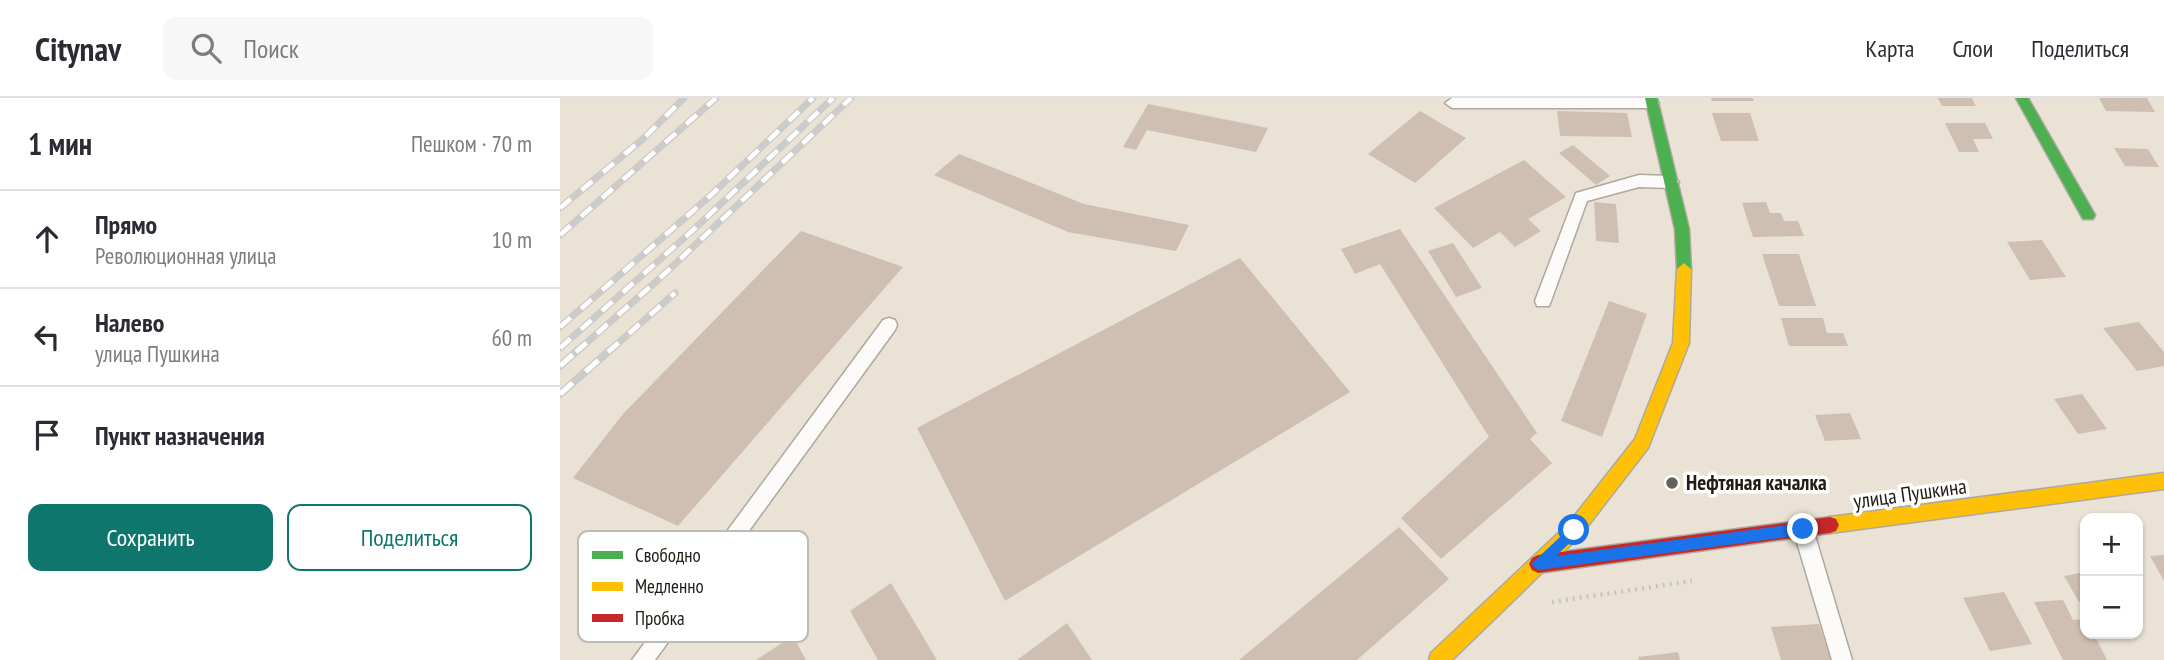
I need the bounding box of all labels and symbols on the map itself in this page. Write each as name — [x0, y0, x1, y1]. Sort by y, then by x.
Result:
place label: Нефтяная качалка — [1686, 469, 1827, 496]
street label: улица Пушкина — [1852, 472, 1968, 515]
marker: Нефтяная качалка — [1664, 475, 1680, 491]
route end — [1787, 513, 1818, 544]
route start — [1558, 514, 1589, 545]
legend — [578, 531, 808, 642]
text: Свободно — [635, 543, 701, 567]
text: Медленно — [635, 574, 704, 598]
text: Пробка — [635, 606, 685, 630]

